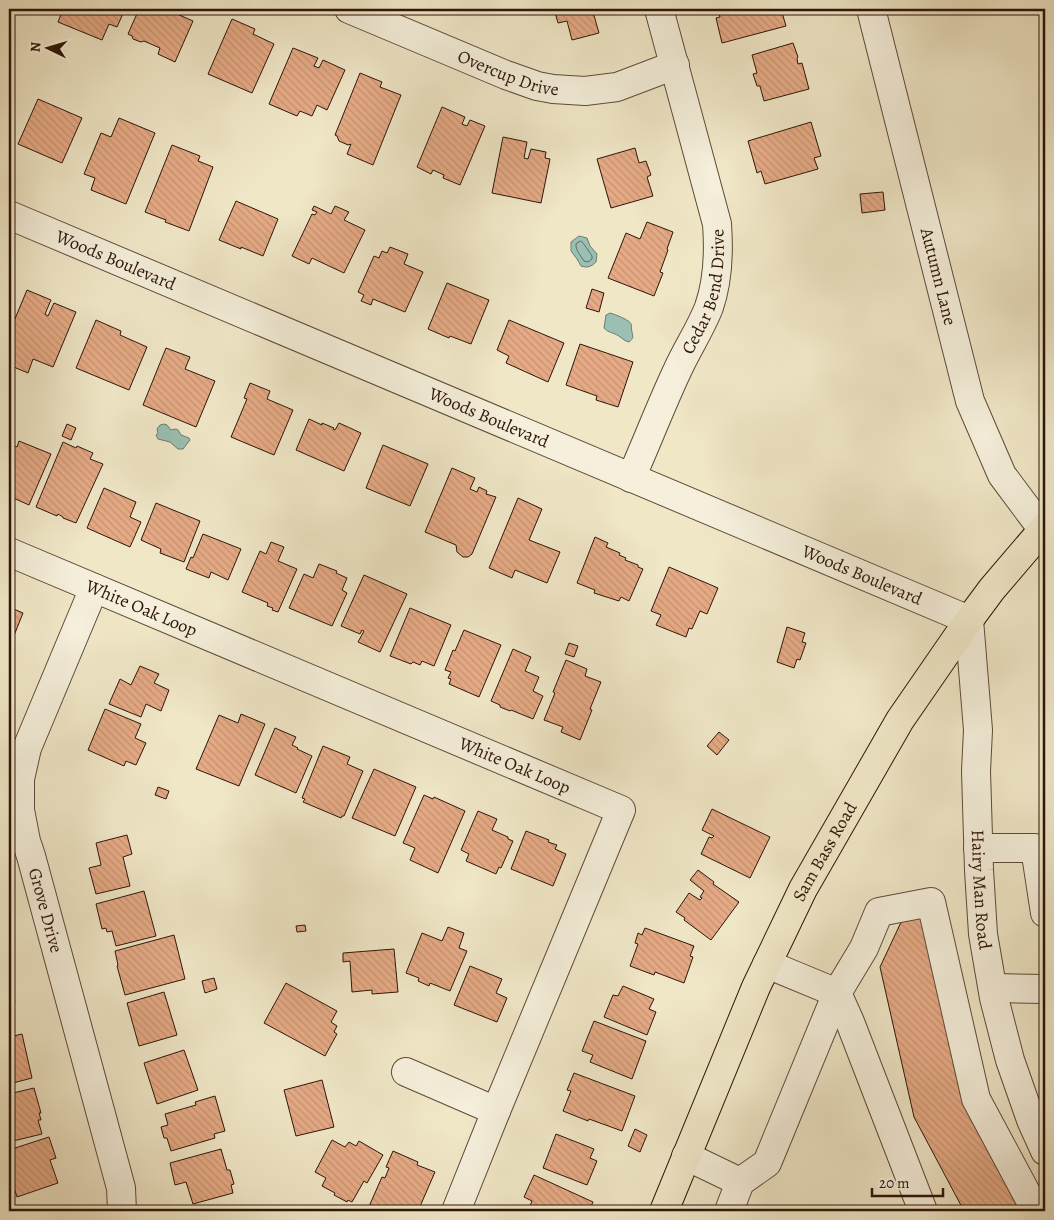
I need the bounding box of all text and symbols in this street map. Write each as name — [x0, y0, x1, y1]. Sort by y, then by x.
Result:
north arrow — [22, 22, 72, 72]
text: N — [26, 41, 45, 53]
street label: Overcup Drive — [454, 44, 559, 101]
street label: Woods Boulevard — [51, 224, 180, 296]
street label: Autumn Lane — [915, 224, 962, 328]
street label: Cedar Bend Drive — [676, 228, 730, 358]
street label: Woods Boulevard — [424, 381, 553, 454]
street label: Woods Boulevard — [798, 539, 926, 611]
street label: White Oak Loop — [81, 573, 201, 642]
street label: White Oak Loop — [455, 731, 574, 799]
street label: Sam Bass Road — [787, 797, 863, 905]
street label: Hairy Man Road — [966, 829, 997, 952]
street label: Grove Drive — [23, 865, 69, 955]
scale bar — [872, 1165, 943, 1197]
text: 20 m — [879, 1173, 910, 1193]

